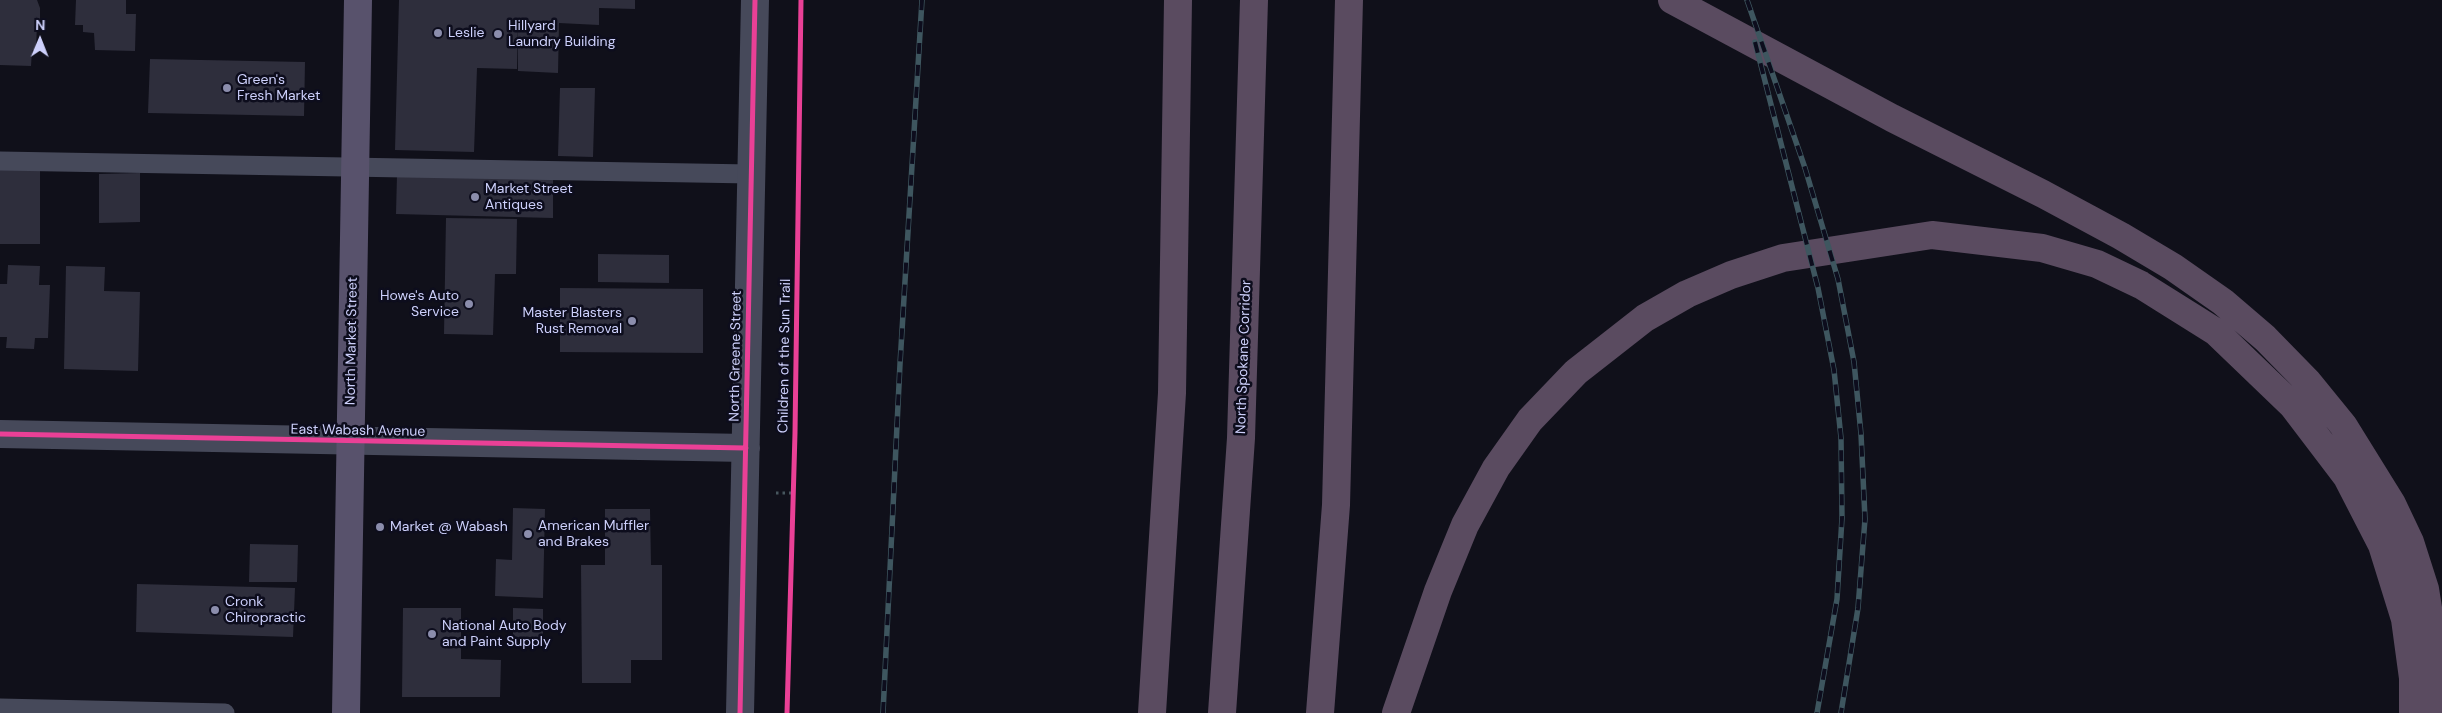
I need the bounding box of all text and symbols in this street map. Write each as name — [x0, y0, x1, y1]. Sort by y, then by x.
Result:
north arrow — [15, 15, 65, 65]
text: N — [35, 16, 46, 34]
place label: Hillyard Laundry Building — [508, 18, 615, 50]
place label: Leslie — [448, 25, 484, 41]
marker: Leslie — [432, 27, 444, 39]
marker: Hillyard Laundry Building — [492, 28, 504, 40]
place label: Green's Fresh Market — [237, 72, 320, 104]
marker: Green's Fresh Market — [221, 82, 233, 94]
place label: Market Street Antiques — [485, 181, 573, 213]
marker: Market Street Antiques — [469, 191, 481, 203]
street label: North Market Street — [342, 277, 362, 405]
street label: Children of the Sun Trail — [775, 279, 795, 433]
street label: North Spokane Corridor — [1233, 280, 1255, 434]
place label: Howe's Auto Service — [380, 288, 459, 321]
street label: North Greene Street — [726, 290, 746, 422]
marker: Howe's Auto Service — [463, 298, 475, 310]
place label: Master Blasters Rust Removal — [522, 305, 622, 338]
marker: Master Blasters Rust Removal — [626, 315, 638, 327]
street label: East Wabash Avenue — [291, 421, 425, 441]
place label: American Muffler and Brakes — [538, 518, 649, 550]
place label: Market @ Wabash — [390, 519, 508, 535]
marker: Market @ Wabash — [374, 521, 386, 533]
marker: American Muffler and Brakes — [522, 528, 534, 540]
place label: Cronk Chiropractic — [225, 594, 306, 626]
marker: Cronk Chiropractic — [209, 604, 221, 616]
place label: National Auto Body and Paint Supply — [442, 618, 567, 650]
marker: National Auto Body and Paint Supply — [426, 628, 438, 640]

